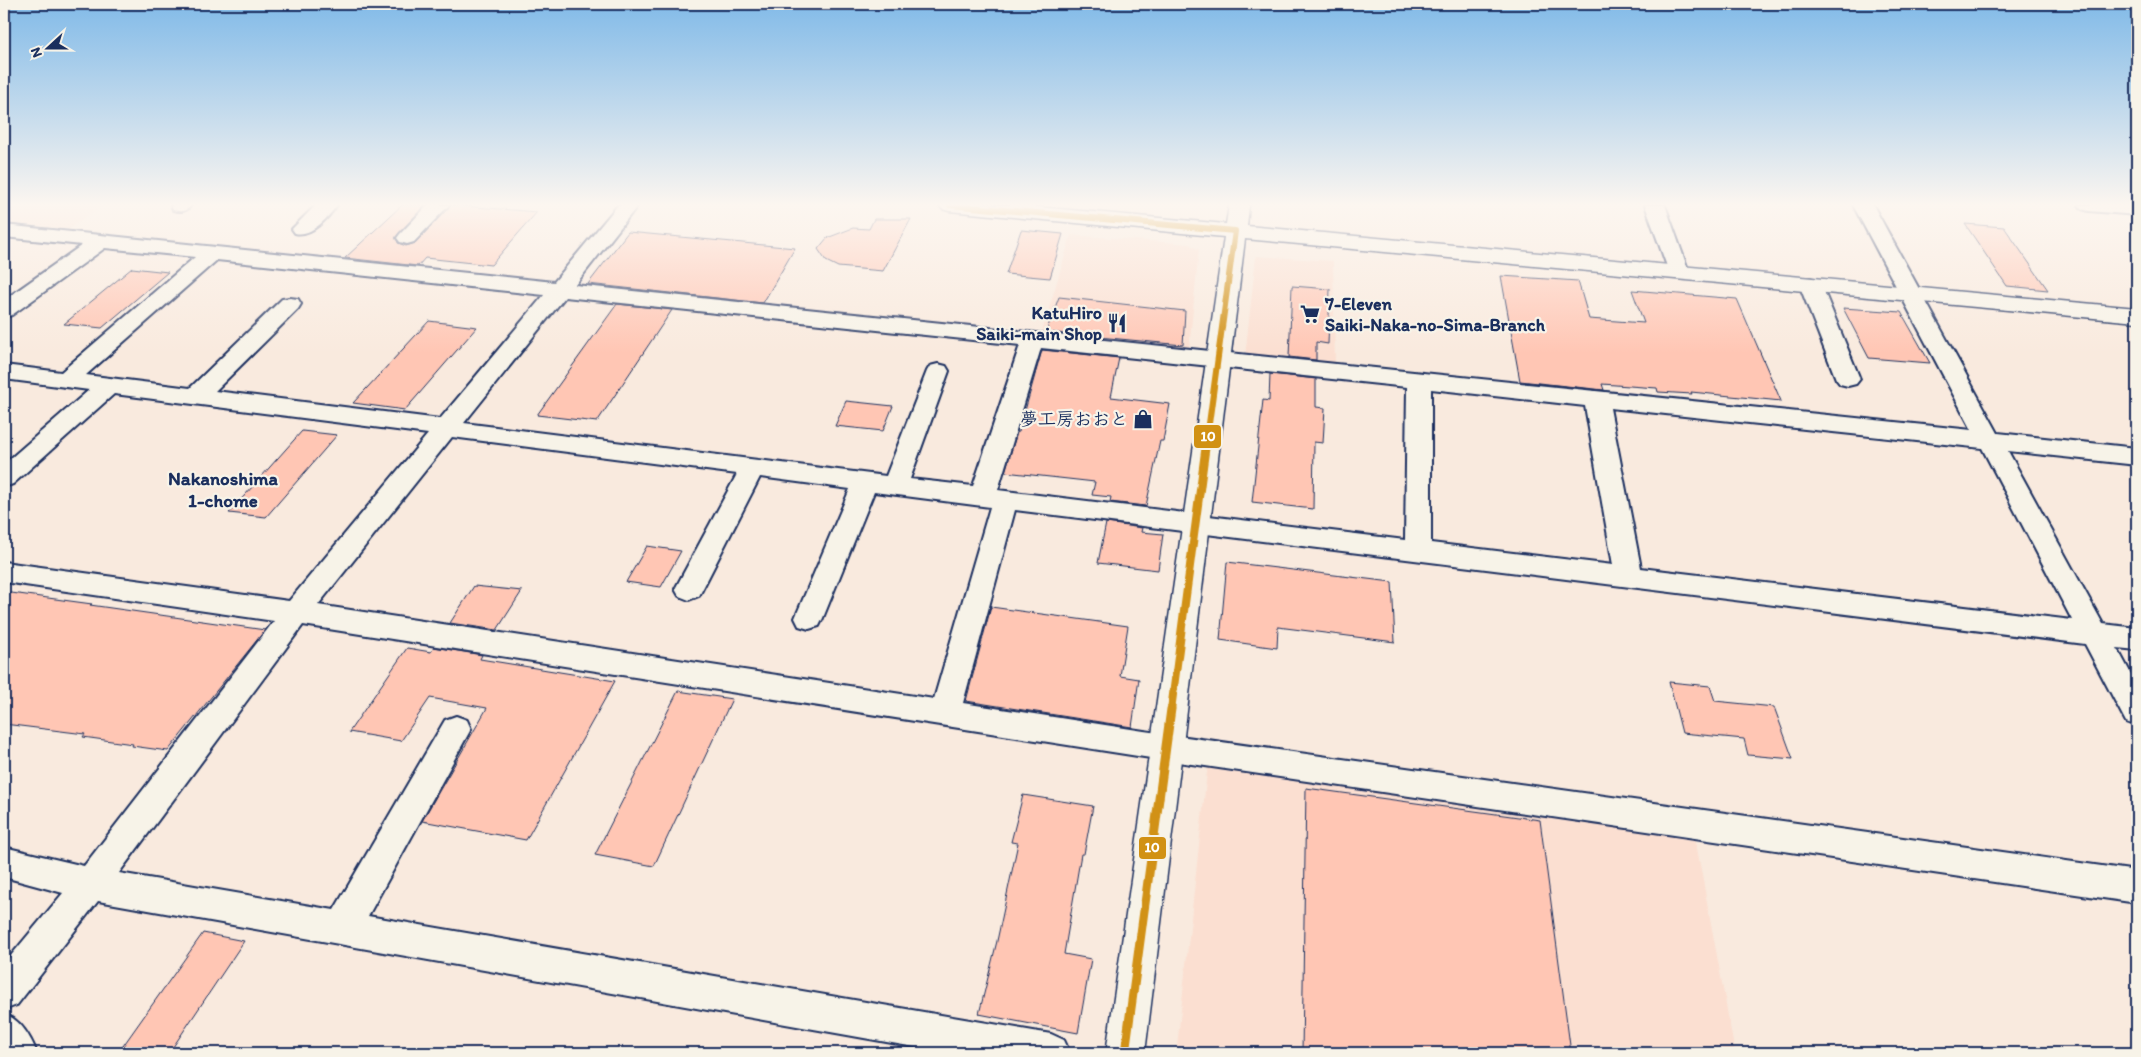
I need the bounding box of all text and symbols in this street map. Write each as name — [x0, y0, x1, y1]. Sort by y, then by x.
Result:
north arrow — [22, 22, 72, 72]
text: N — [27, 45, 46, 60]
place label: 7-Eleven Saiki-Naka-no-Sima-Branch — [1324, 293, 1546, 336]
place label: KatuHiro Saiki-main Shop — [976, 302, 1102, 345]
supermarket icon: 7-Eleven Saiki-Naka-no-Sima-Branch — [1299, 303, 1321, 325]
restaurant icon: KatuHiro Saiki-main Shop — [1106, 312, 1128, 334]
place label: 夢工房おおと — [1020, 408, 1128, 430]
shop icon: 夢工房おおと — [1132, 408, 1154, 430]
line badge: 10 — [1193, 424, 1222, 449]
text: 10 — [1200, 428, 1216, 445]
district label: Nakanoshima 1-chome — [168, 467, 279, 512]
line badge: 10 — [1138, 836, 1167, 860]
text: 10 — [1144, 839, 1160, 856]

